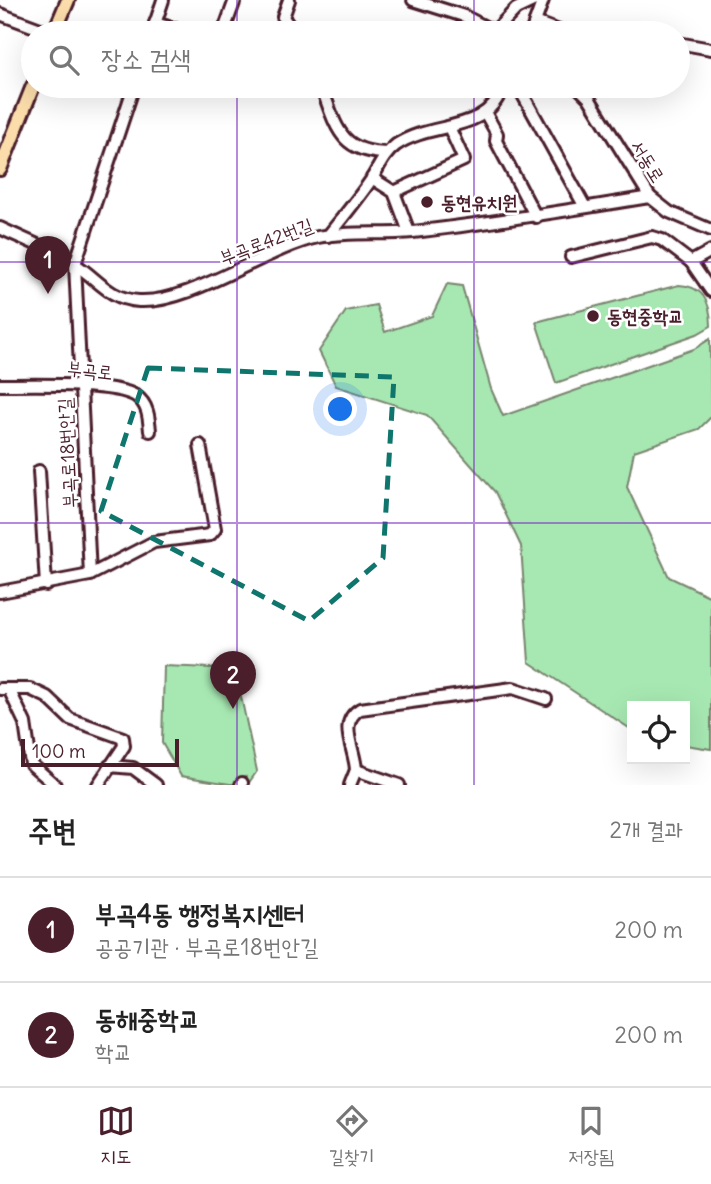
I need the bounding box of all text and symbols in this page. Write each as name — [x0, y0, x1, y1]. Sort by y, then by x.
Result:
search box — [21, 21, 690, 98]
icon: search — [45, 41, 83, 79]
text: 장소 검색 — [101, 42, 191, 75]
street label: 서동로 — [626, 135, 670, 187]
place label: 동현유치원 — [441, 190, 517, 214]
marker: 동현유치원 — [419, 194, 435, 210]
street label: 부곡로42번길 — [216, 212, 316, 270]
pin: 1 — [25, 236, 71, 294]
place label: 동현중학교 — [607, 304, 683, 328]
marker: 동현중학교 — [585, 308, 601, 324]
street label: 부곡로 — [66, 356, 114, 384]
your location — [323, 392, 357, 426]
street label: 부곡로18번안길 — [52, 397, 82, 509]
pin: 2 — [210, 651, 256, 709]
map controls — [627, 701, 690, 764]
button: locate — [627, 701, 690, 764]
scale bar — [21, 736, 178, 768]
text: 100 m — [32, 739, 86, 763]
text: 주변 — [28, 811, 76, 849]
text: 2개 결과 — [609, 815, 683, 844]
text: 부곡4동 행정복지센터 — [95, 897, 305, 930]
text: 1 — [46, 915, 56, 944]
text: 200 m — [614, 915, 683, 944]
text: 공공기관 · 부곡로18번안길 — [95, 932, 319, 961]
text: 동해중학교 — [95, 1002, 200, 1035]
text: 2 — [45, 1020, 57, 1049]
text: 200 m — [614, 1020, 683, 1049]
text: 학교 — [95, 1037, 132, 1066]
tab: 지도 — [97, 1102, 135, 1170]
tab: 길찾기 — [329, 1102, 375, 1170]
tab: 저장됨 — [568, 1102, 614, 1170]

